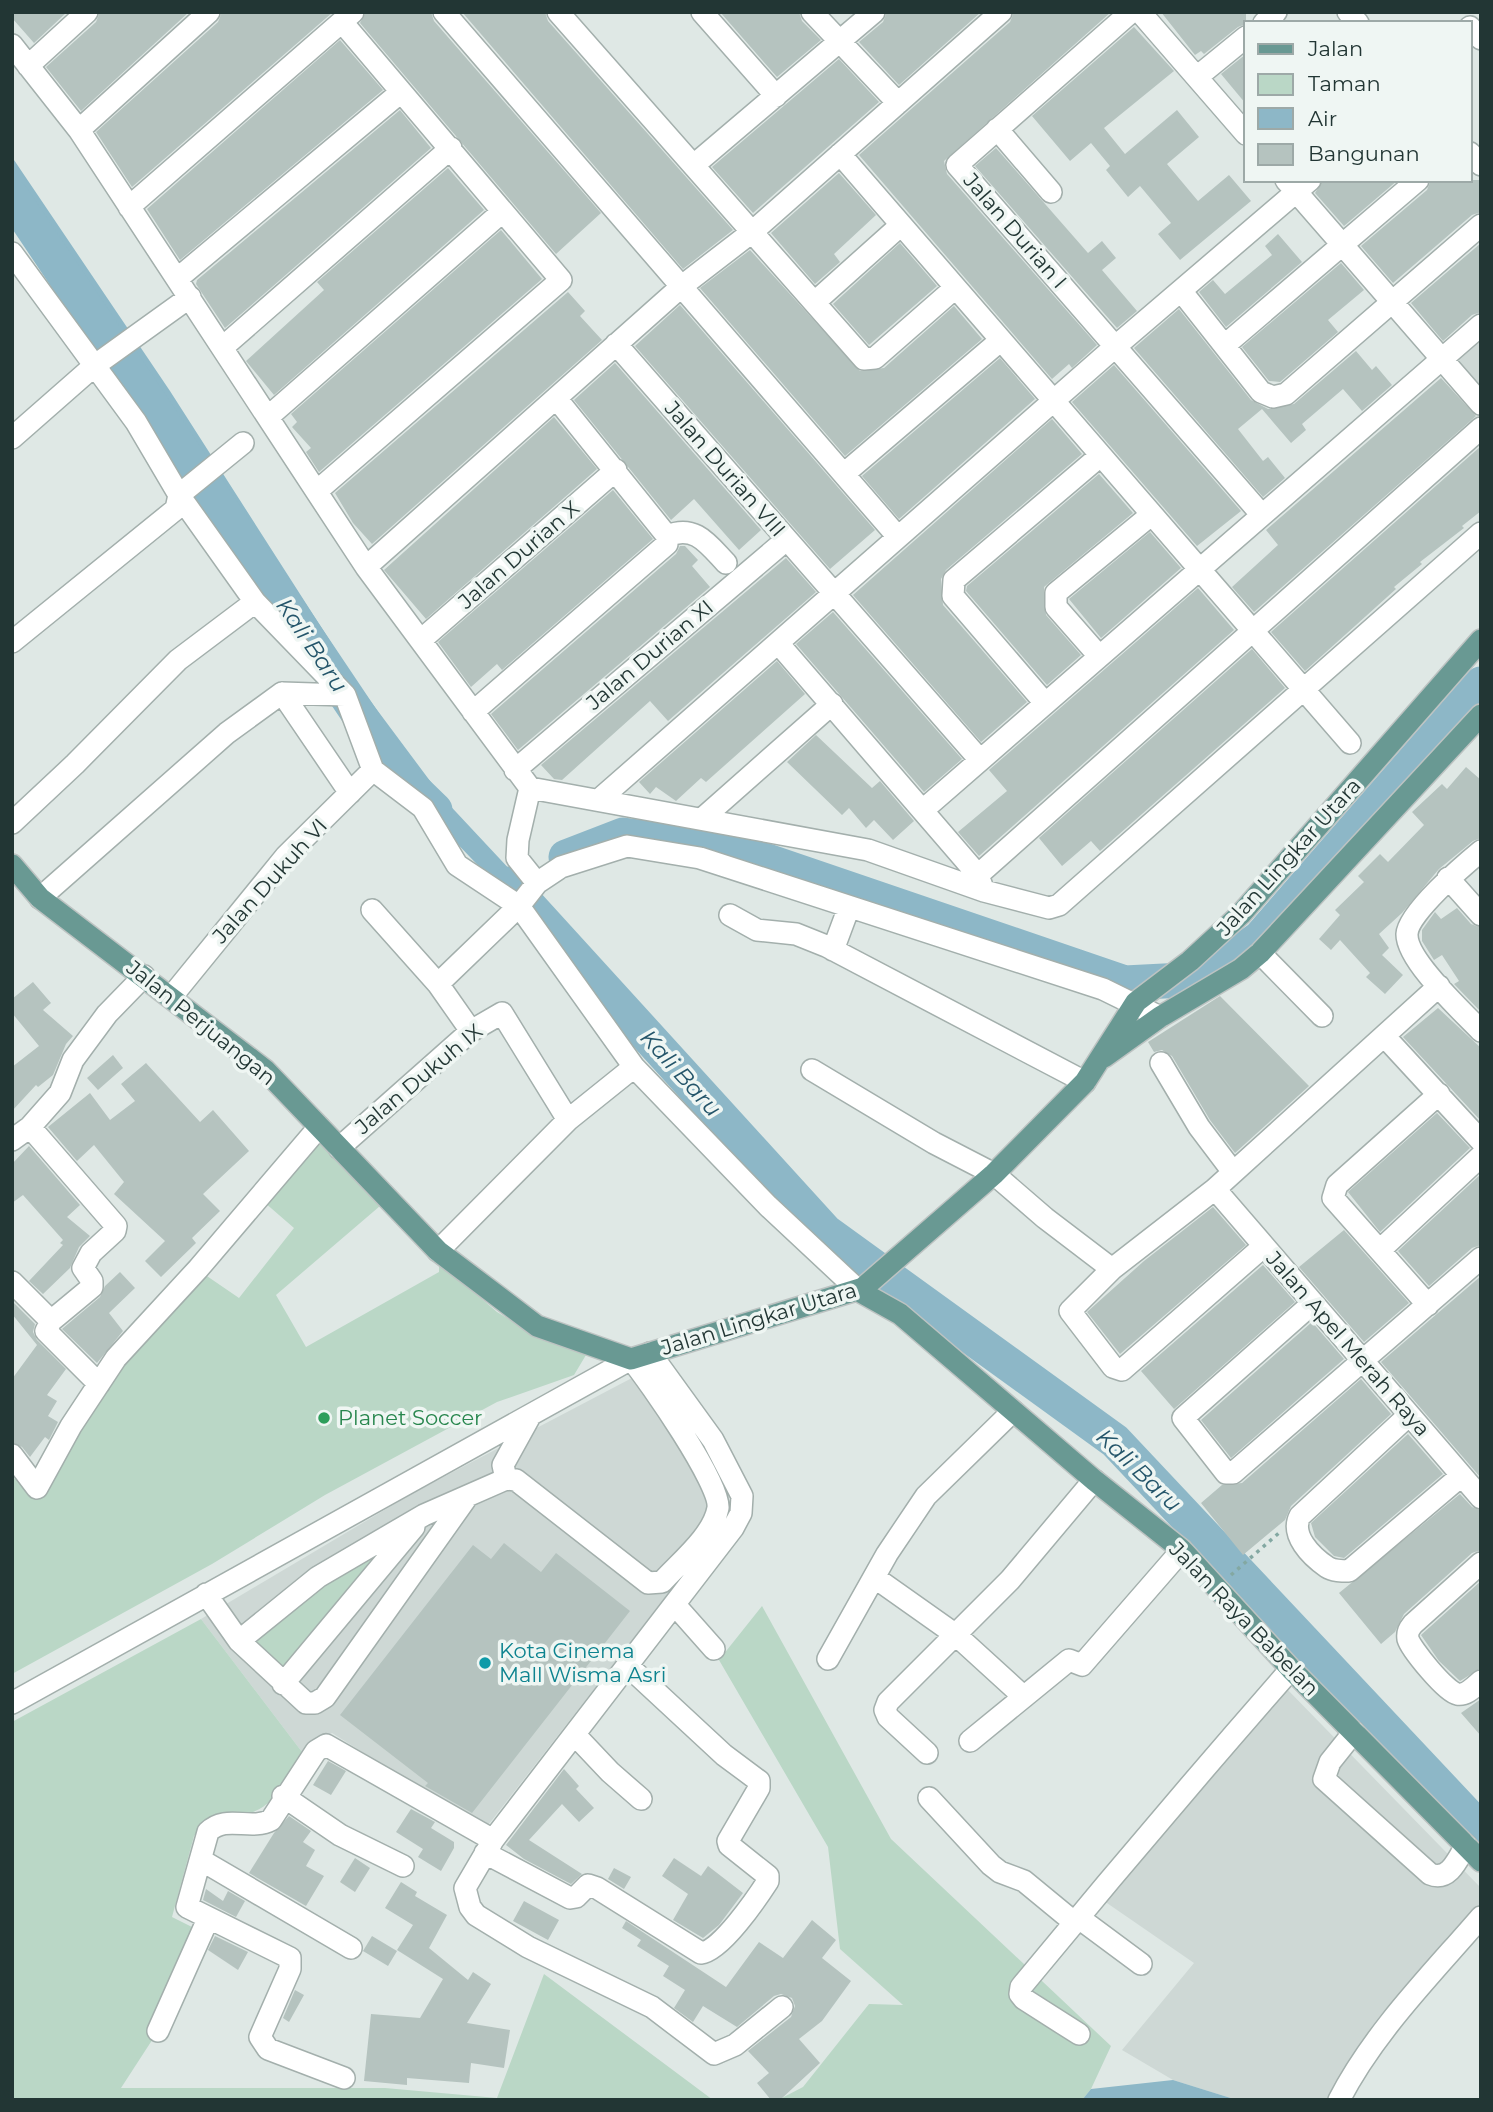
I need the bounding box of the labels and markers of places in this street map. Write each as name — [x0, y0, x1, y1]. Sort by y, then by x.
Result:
place label: Planet Soccer — [338, 1405, 483, 1430]
marker: Planet Soccer — [316, 1410, 332, 1426]
place label: Kota Cinema Mall Wisma Asri — [499, 1638, 666, 1687]
marker: Kota Cinema Mall Wisma Asri — [477, 1655, 493, 1671]

